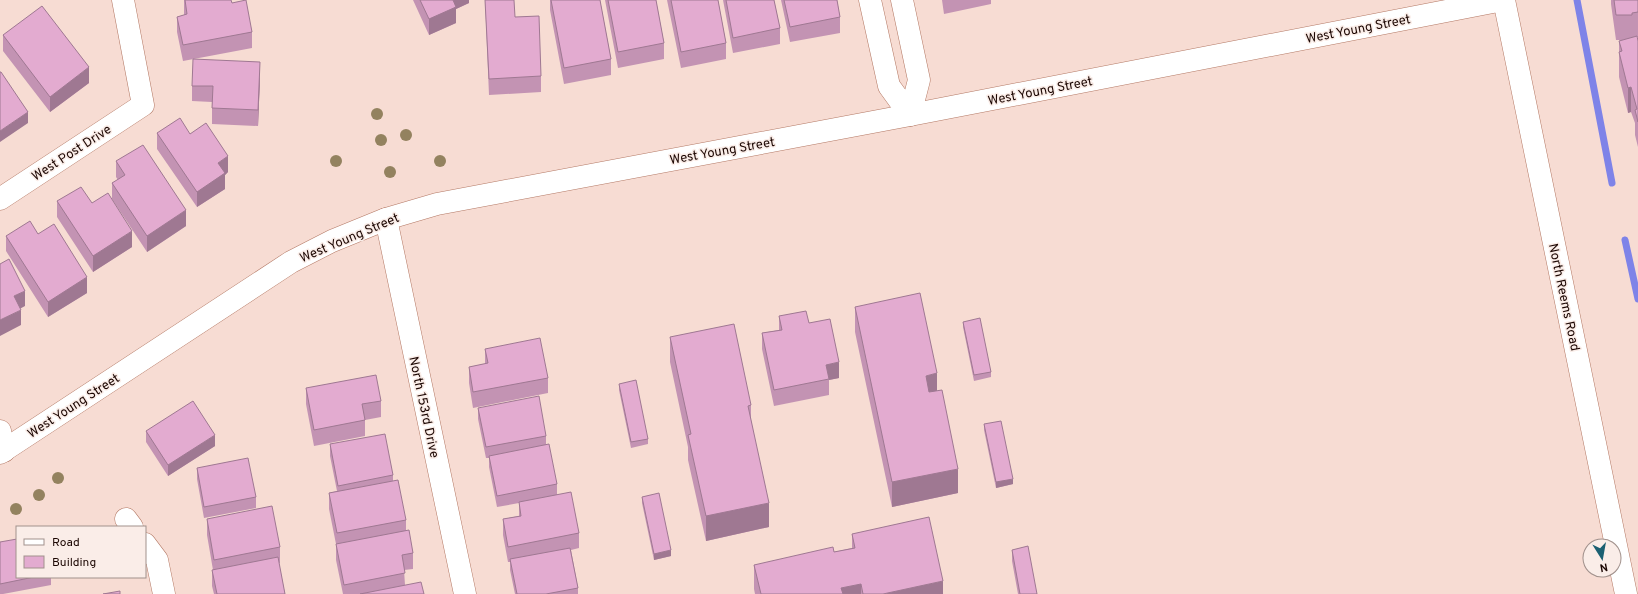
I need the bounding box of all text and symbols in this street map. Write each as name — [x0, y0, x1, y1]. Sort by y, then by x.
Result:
street label: West Young Street — [1305, 12, 1412, 48]
street label: West Young Street — [987, 74, 1094, 110]
street label: West Post Drive — [29, 122, 115, 185]
street label: West Young Street — [669, 135, 776, 169]
street label: West Young Street — [298, 211, 402, 267]
street label: North Reems Road — [1544, 242, 1582, 353]
street label: North 153rd Drive — [404, 355, 442, 460]
street label: West Young Street — [25, 371, 123, 442]
legend — [16, 526, 146, 578]
text: Road — [52, 535, 80, 551]
north arrow — [1582, 538, 1622, 578]
text: Building — [52, 555, 96, 571]
text: N — [1599, 559, 1609, 574]

